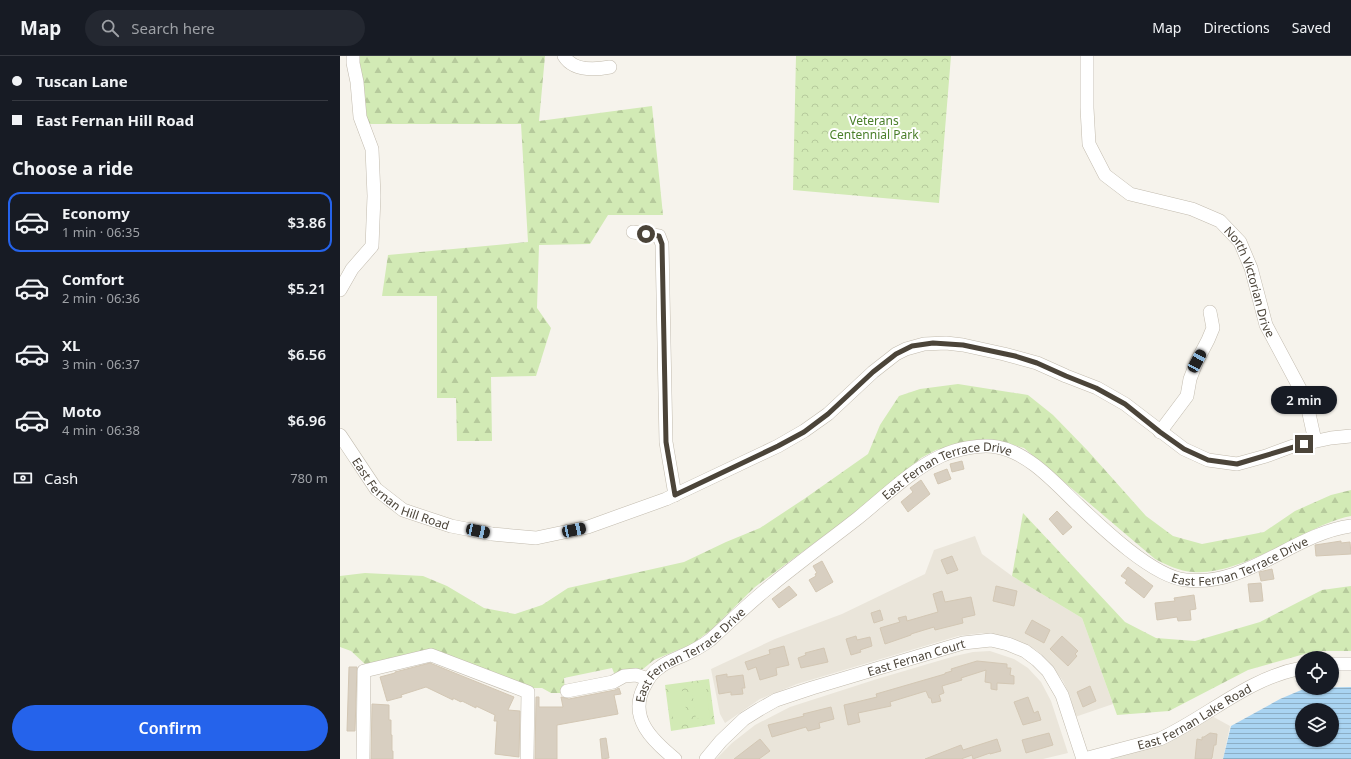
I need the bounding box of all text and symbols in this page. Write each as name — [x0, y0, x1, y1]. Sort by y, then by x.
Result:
search box — [85, 10, 365, 46]
text: Map — [20, 15, 61, 41]
icon: search — [99, 17, 121, 39]
text: Search here — [131, 18, 215, 38]
text: Map — [1152, 18, 1181, 37]
text: Directions — [1203, 18, 1270, 37]
text: Saved — [1292, 18, 1331, 37]
text: Tuscan Lane — [36, 71, 128, 91]
text: East Fernan Hill Road — [36, 110, 194, 130]
park label: Veterans Centennial Park — [829, 112, 919, 143]
text: Choose a ride — [12, 156, 133, 180]
text: Economy — [62, 203, 130, 223]
icon: car — [14, 204, 50, 240]
text: $3.86 — [288, 212, 326, 232]
street label: North Victorian Drive — [1221, 222, 1280, 340]
text: 1 min · 06:35 — [62, 223, 140, 241]
route start — [637, 225, 655, 243]
text: Comfort — [62, 269, 124, 289]
icon: car — [14, 270, 50, 306]
text: $5.21 — [288, 278, 326, 298]
text: 2 min · 06:36 — [62, 289, 140, 307]
text: XL — [62, 335, 80, 355]
icon: car — [14, 336, 50, 372]
text: $6.56 — [288, 344, 326, 364]
car — [1186, 348, 1208, 374]
text: 3 min · 06:37 — [62, 355, 140, 373]
callout: 2 min — [1271, 386, 1337, 414]
text: 2 min — [1286, 391, 1322, 409]
text: Moto — [62, 401, 101, 421]
icon: car — [14, 402, 50, 438]
text: $6.96 — [288, 410, 326, 430]
text: 4 min · 06:38 — [62, 421, 140, 439]
route end — [1295, 435, 1313, 453]
street label: East Fernan Terrace Drive — [878, 438, 1015, 503]
street label: East Fernan Hill Road — [349, 454, 452, 533]
icon: cash — [12, 467, 34, 489]
text: Cash — [44, 468, 78, 488]
text: 780 m — [290, 469, 328, 487]
car — [561, 522, 587, 538]
car — [465, 523, 491, 539]
street label: East Fernan Terrace Drive — [1169, 532, 1311, 589]
street label: East Fernan Terrace Drive — [631, 603, 749, 704]
street label: East Fernan Court — [865, 634, 967, 680]
map controls — [1295, 651, 1339, 747]
button: locate — [1295, 651, 1339, 695]
street label: East Fernan Lake Road — [1135, 679, 1254, 753]
button: layers — [1295, 703, 1339, 747]
button: Confirm — [12, 705, 328, 751]

